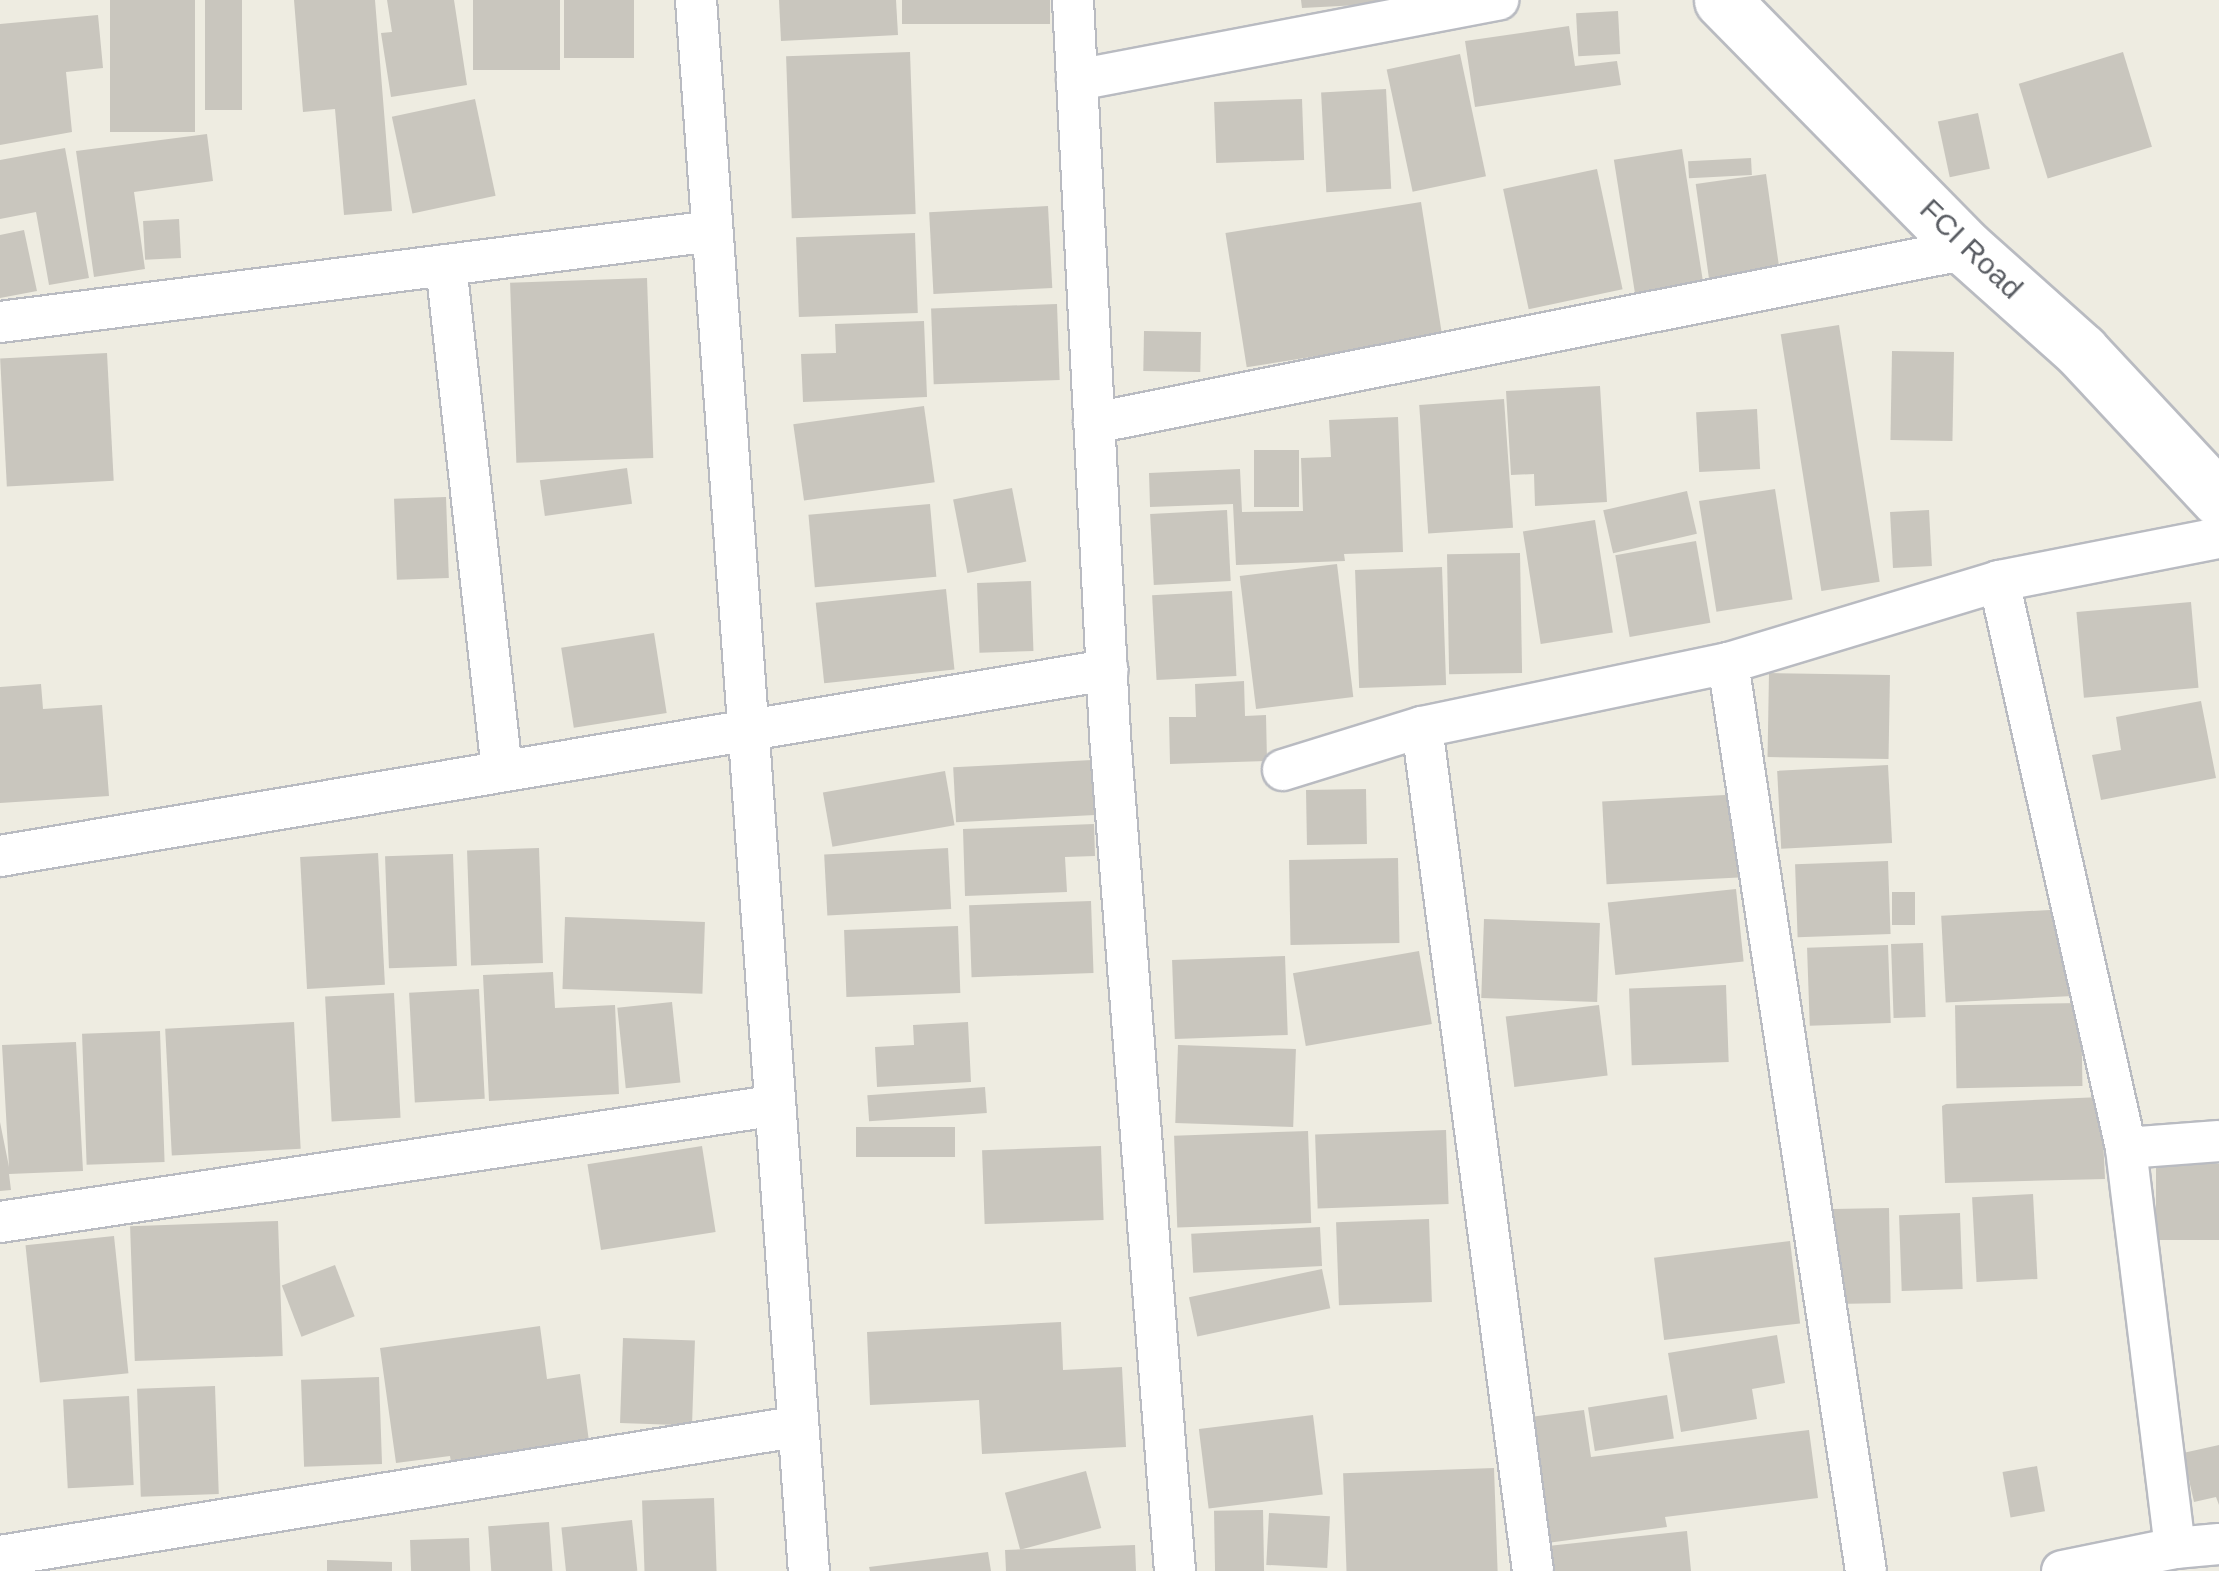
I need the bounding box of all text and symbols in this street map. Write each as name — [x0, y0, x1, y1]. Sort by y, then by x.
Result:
street label: FCI Road — [1912, 191, 2030, 307]

